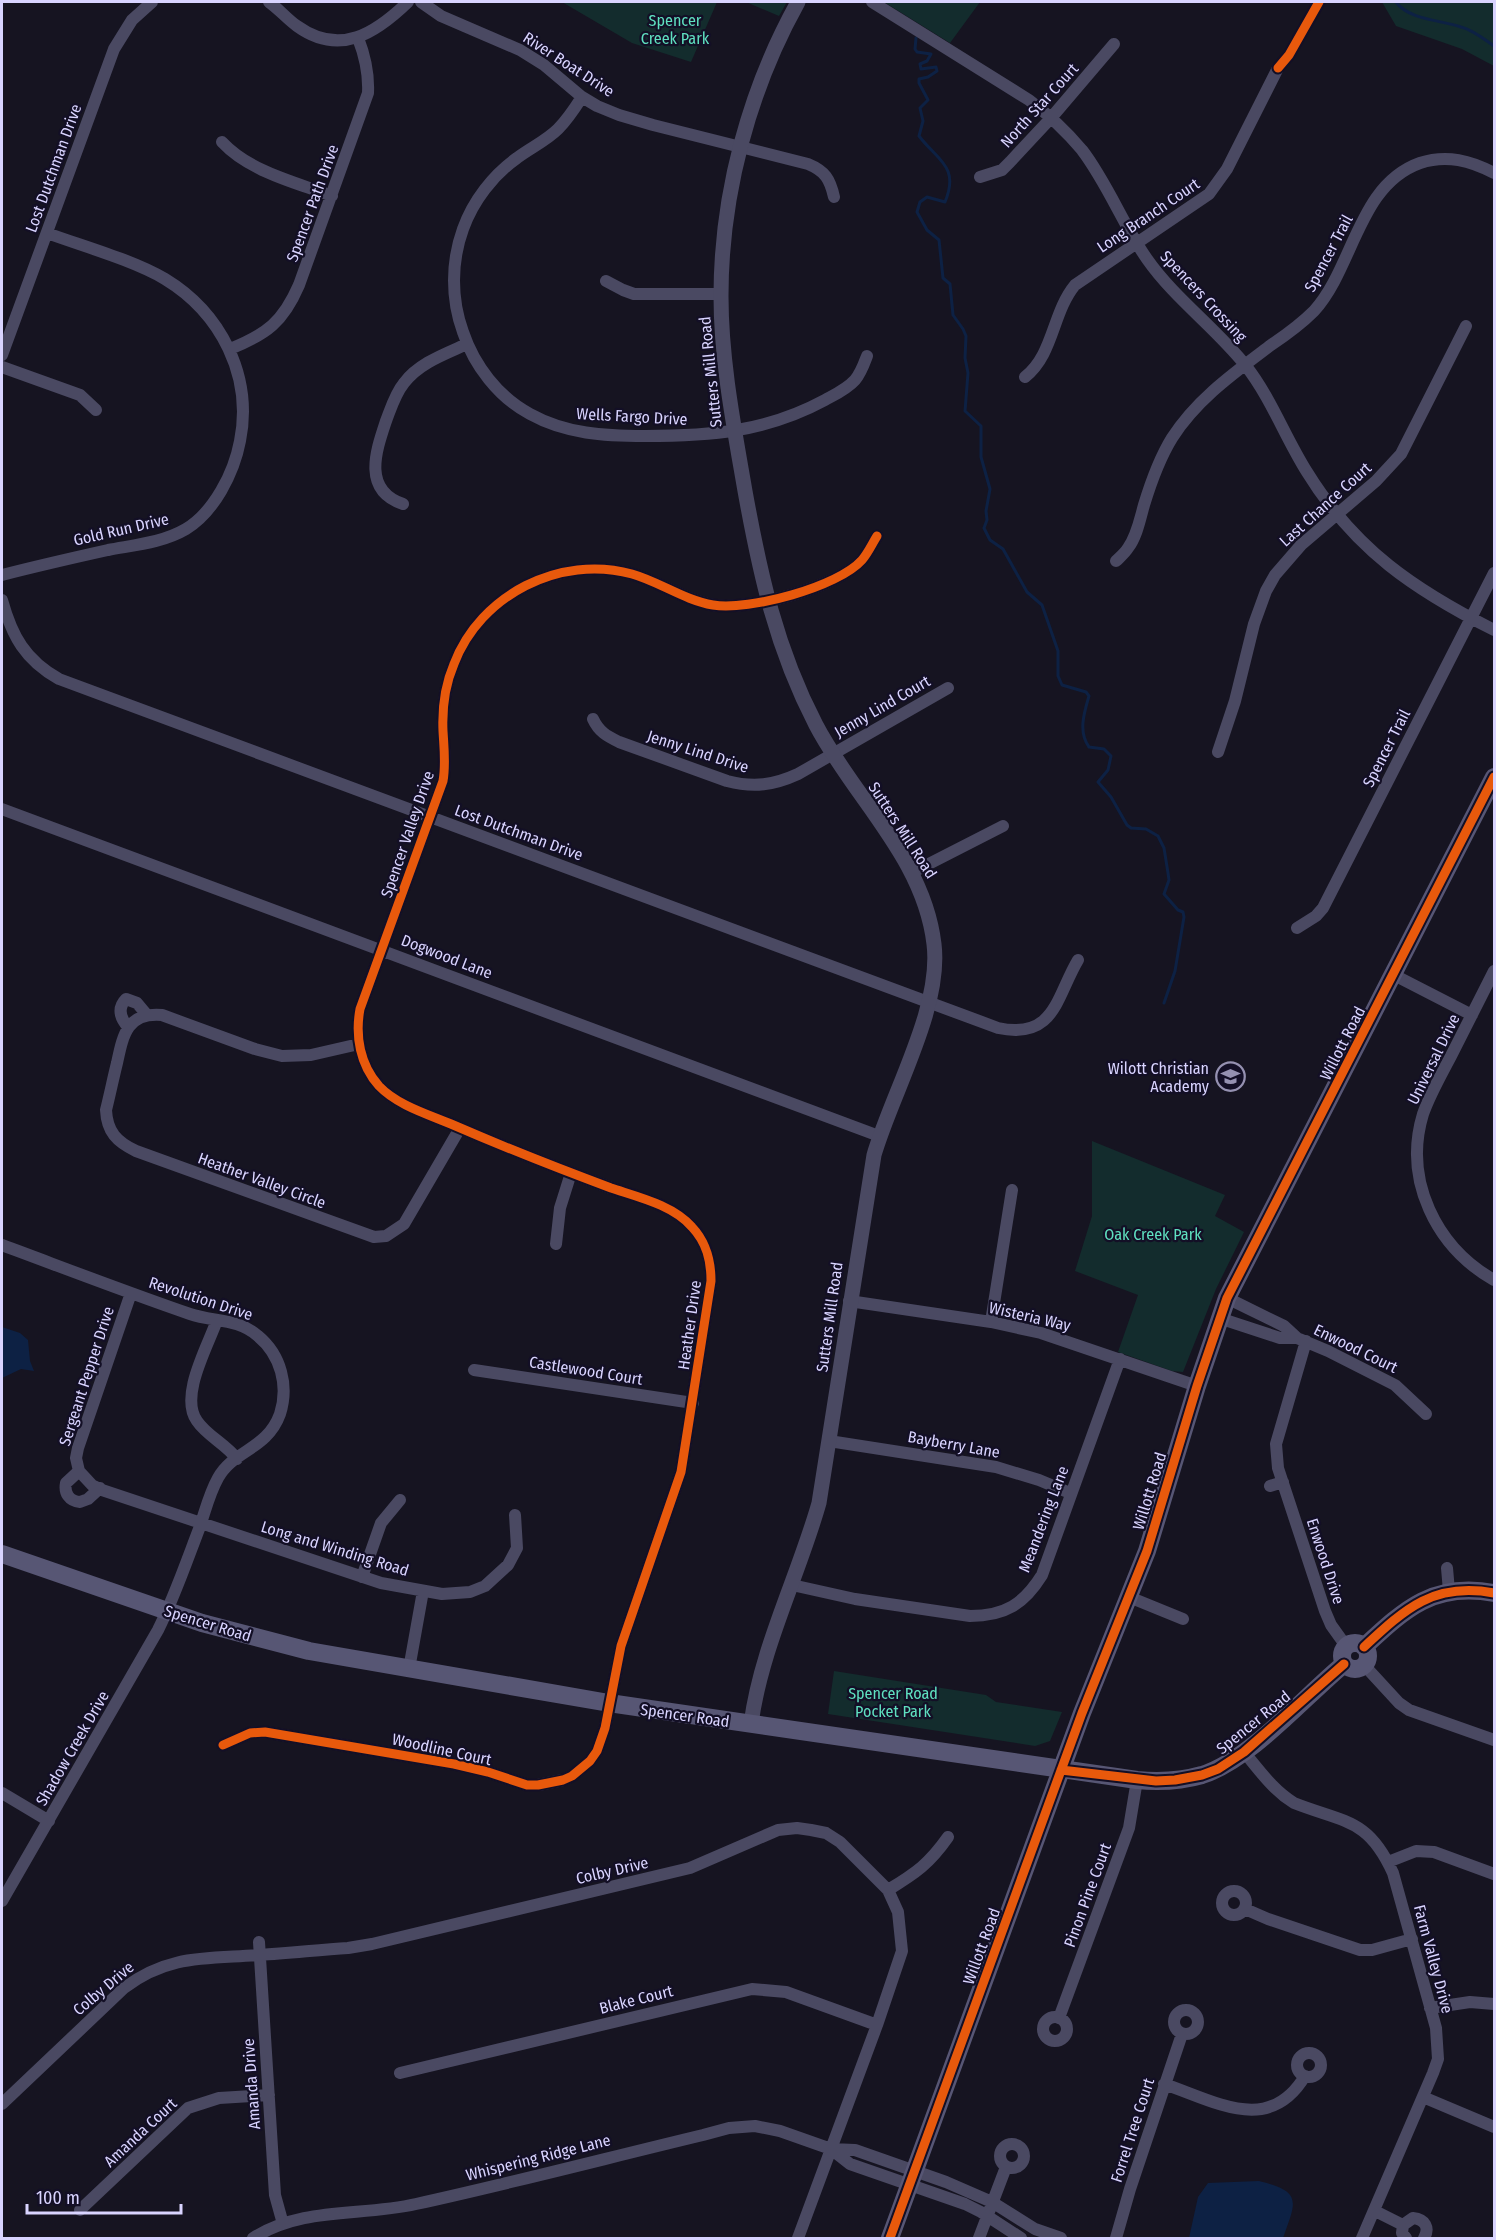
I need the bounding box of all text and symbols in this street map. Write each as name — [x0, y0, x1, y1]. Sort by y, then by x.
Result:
park label: Spencer Creek Park — [641, 11, 710, 48]
street label: River Boat Drive — [520, 28, 618, 101]
street label: North Star Court — [997, 59, 1083, 151]
street label: Lost Dutchman Drive — [21, 101, 86, 235]
street label: Spencer Path Drive — [282, 142, 343, 264]
street label: Long Branch Court — [1093, 174, 1204, 257]
street label: Spencer Trail — [1300, 211, 1357, 295]
street label: Spencers Crossing — [1156, 247, 1251, 346]
street label: Sutters Mill Road — [695, 316, 726, 428]
street label: Wells Fargo Drive — [576, 404, 688, 429]
street label: Last Chance Court — [1276, 458, 1376, 551]
street label: Gold Run Drive — [72, 509, 171, 550]
street label: Jenny Lind Court — [831, 671, 934, 741]
street label: Spencer Trail — [1359, 706, 1414, 790]
street label: Jenny Lind Drive — [645, 726, 751, 777]
street label: Spencer Valley Drive — [377, 768, 438, 900]
street label: Sutters Mill Road — [864, 778, 941, 882]
street label: Lost Dutchman Drive — [452, 800, 586, 865]
street label: Dogwood Lane — [399, 930, 495, 983]
street label: Willott Road — [1316, 1003, 1369, 1083]
street label: Universal Drive — [1403, 1011, 1464, 1108]
place label: Wilott Christian Academy — [1108, 1059, 1210, 1096]
school or university icon: Wilott Christian Academy — [1214, 1061, 1246, 1093]
street label: Heather Valley Circle — [195, 1149, 328, 1212]
park label: Oak Creek Park — [1104, 1225, 1202, 1244]
street label: Sutters Mill Road — [812, 1261, 847, 1373]
street label: Revolution Drive — [146, 1273, 255, 1324]
street label: Heather Drive — [674, 1279, 705, 1371]
street label: Wisteria Way — [987, 1298, 1073, 1335]
street label: Sergeant Pepper Drive — [55, 1304, 118, 1448]
street label: Enwood Court — [1311, 1320, 1401, 1377]
street label: Castlewood Court — [528, 1352, 645, 1389]
street label: Bayberry Lane — [906, 1427, 1002, 1462]
street label: Willott Road — [1129, 1450, 1170, 1532]
street label: Meandering Lane — [1014, 1463, 1073, 1575]
street label: Enwood Drive — [1303, 1516, 1348, 1607]
street label: Long and Winding Road — [259, 1517, 411, 1580]
street label: Spencer Road — [162, 1601, 254, 1646]
park label: Spencer Road Pocket Park — [848, 1684, 938, 1721]
street label: Shadow Creek Drive — [32, 1687, 113, 1809]
street label: Spencer Road — [1212, 1687, 1294, 1758]
street label: Spencer Road — [639, 1700, 731, 1731]
street label: Woodline Court — [391, 1730, 494, 1769]
street label: Pinon Pine Court — [1060, 1840, 1115, 1950]
street label: Colby Drive — [574, 1853, 650, 1888]
street label: Farm Valley Drive — [1410, 1903, 1457, 2016]
street label: Willott Road — [959, 1905, 1004, 1987]
street label: Colby Drive — [69, 1957, 138, 2019]
street label: Blake Court — [597, 1981, 676, 2018]
street label: Amanda Drive — [239, 2038, 264, 2130]
street label: Forrel Tree Court — [1107, 2075, 1159, 2185]
street label: Amanda Court — [100, 2093, 181, 2171]
street label: Whispering Ridge Lane — [464, 2130, 613, 2185]
scale bar — [27, 2177, 182, 2215]
text: 100 m — [36, 2187, 80, 2209]

